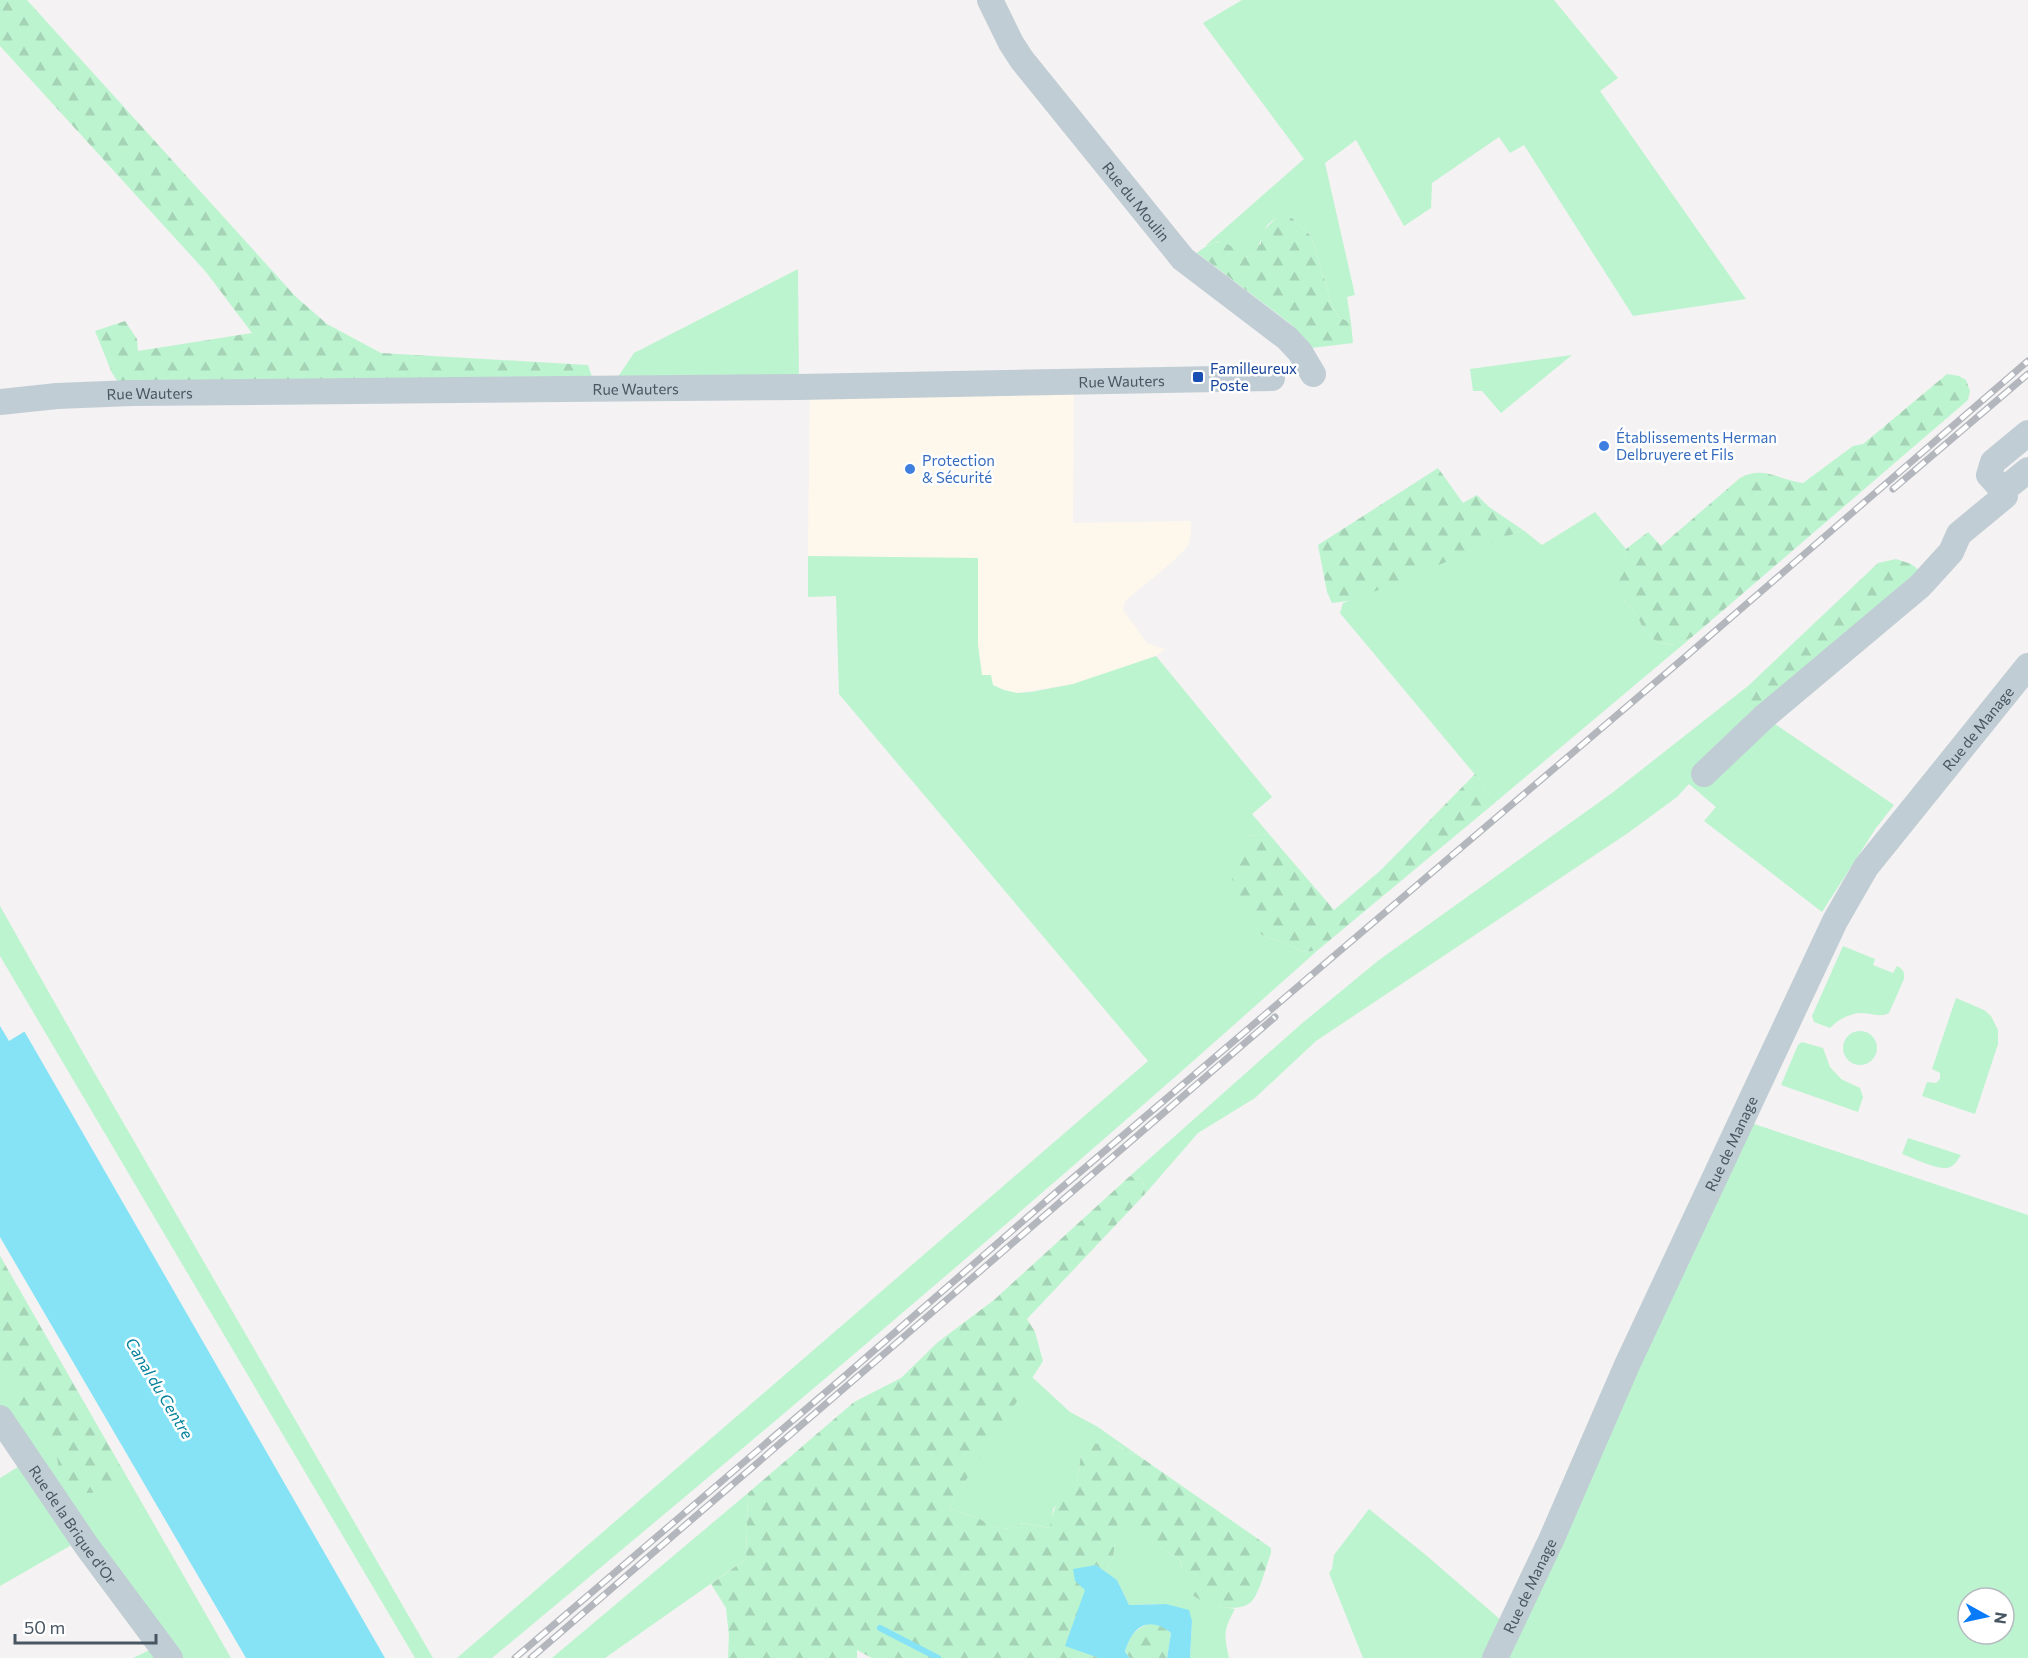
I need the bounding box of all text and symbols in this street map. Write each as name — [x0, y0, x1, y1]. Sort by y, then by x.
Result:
street label: Rue du Moulin — [1099, 158, 1174, 245]
place label: Familleureux Poste — [1210, 359, 1297, 394]
marker: Familleureux Poste — [1191, 370, 1205, 384]
street label: Rue Wauters — [1078, 371, 1165, 391]
street label: Rue Wauters — [592, 379, 679, 398]
street label: Rue Wauters — [106, 383, 193, 403]
place label: Établissements Herman Delbruyere et Fils — [1616, 427, 1777, 463]
marker: Établissements Herman Delbruyere et Fils — [1597, 439, 1611, 453]
place label: Protection & Sécurité — [922, 451, 995, 486]
marker: Protection & Sécurité — [903, 462, 917, 476]
street label: Rue de Manage — [1938, 683, 2017, 774]
street label: Rue de Manage — [1701, 1093, 1761, 1194]
water label: Canal du Centre — [122, 1334, 198, 1443]
street label: Rue de la Brique d'Or — [25, 1462, 121, 1587]
street label: Rue de Manage — [1499, 1535, 1560, 1636]
north arrow — [1956, 1586, 2016, 1646]
scale bar — [15, 1607, 156, 1645]
text: N — [1991, 1611, 2012, 1625]
text: 50 m — [24, 1616, 65, 1638]

